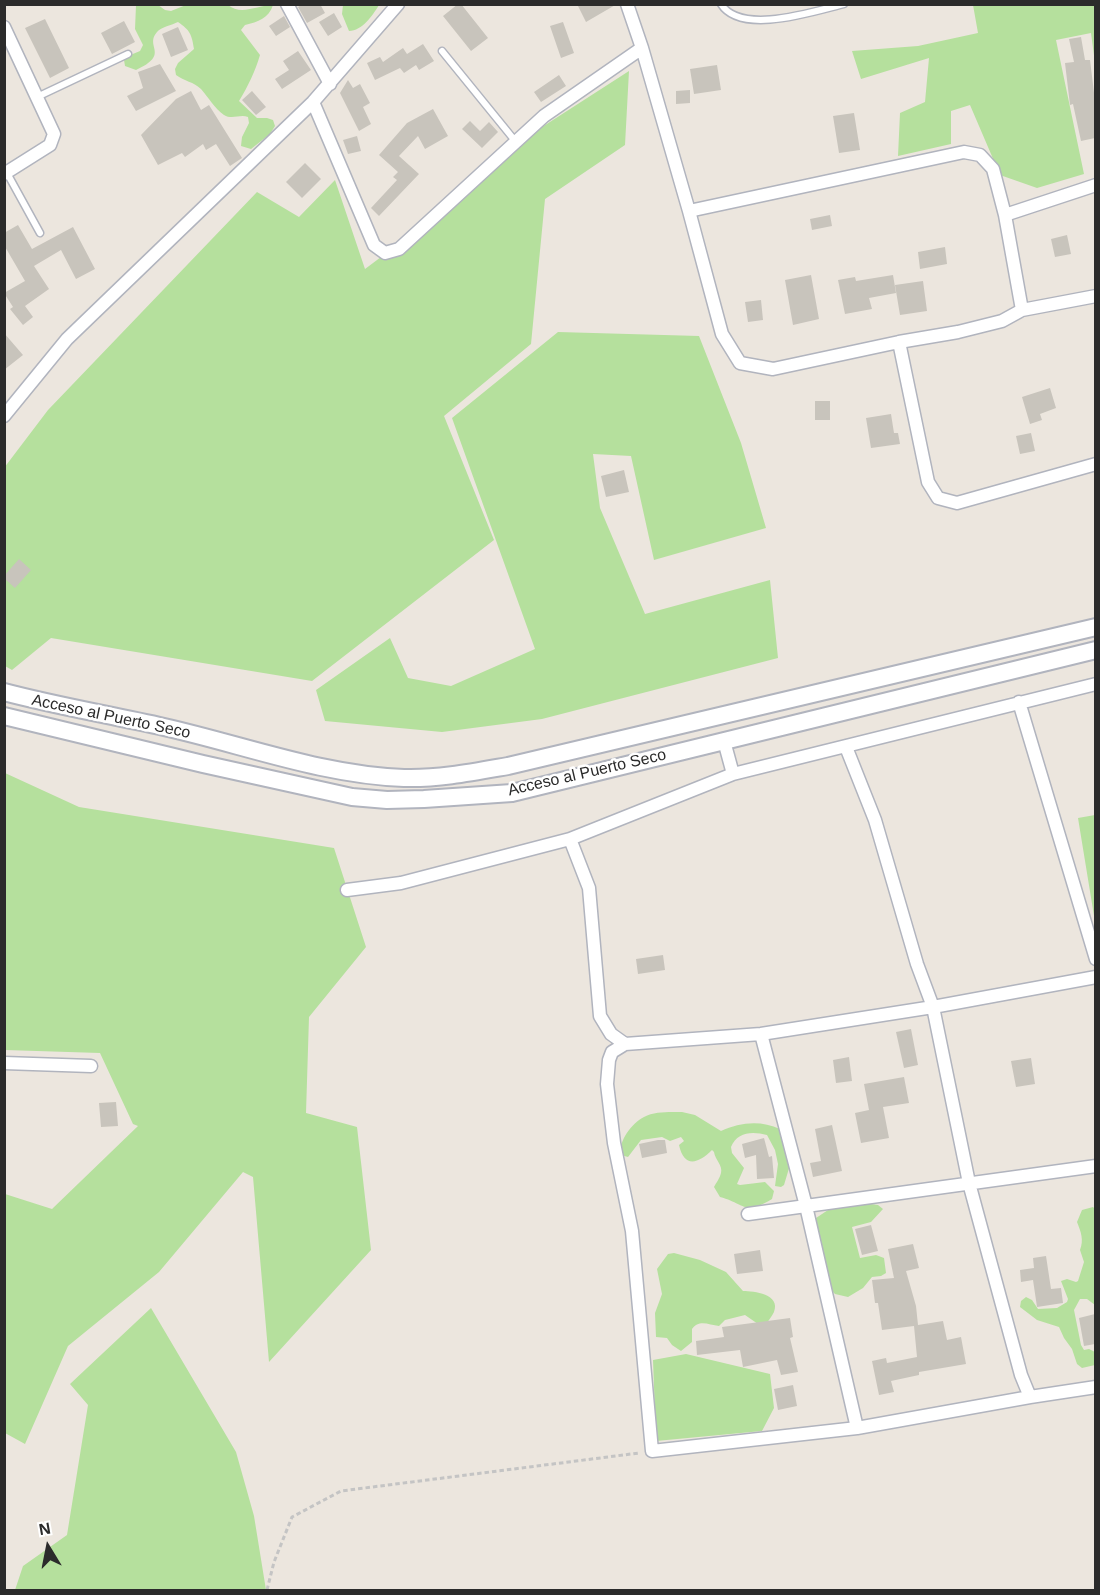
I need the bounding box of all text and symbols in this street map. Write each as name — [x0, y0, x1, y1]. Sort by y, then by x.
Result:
street label: Acceso al Puerto Seco — [30, 691, 192, 743]
street label: Acceso al Puerto Seco — [506, 745, 668, 801]
north arrow — [18, 1517, 78, 1577]
text: N — [38, 1519, 52, 1538]

